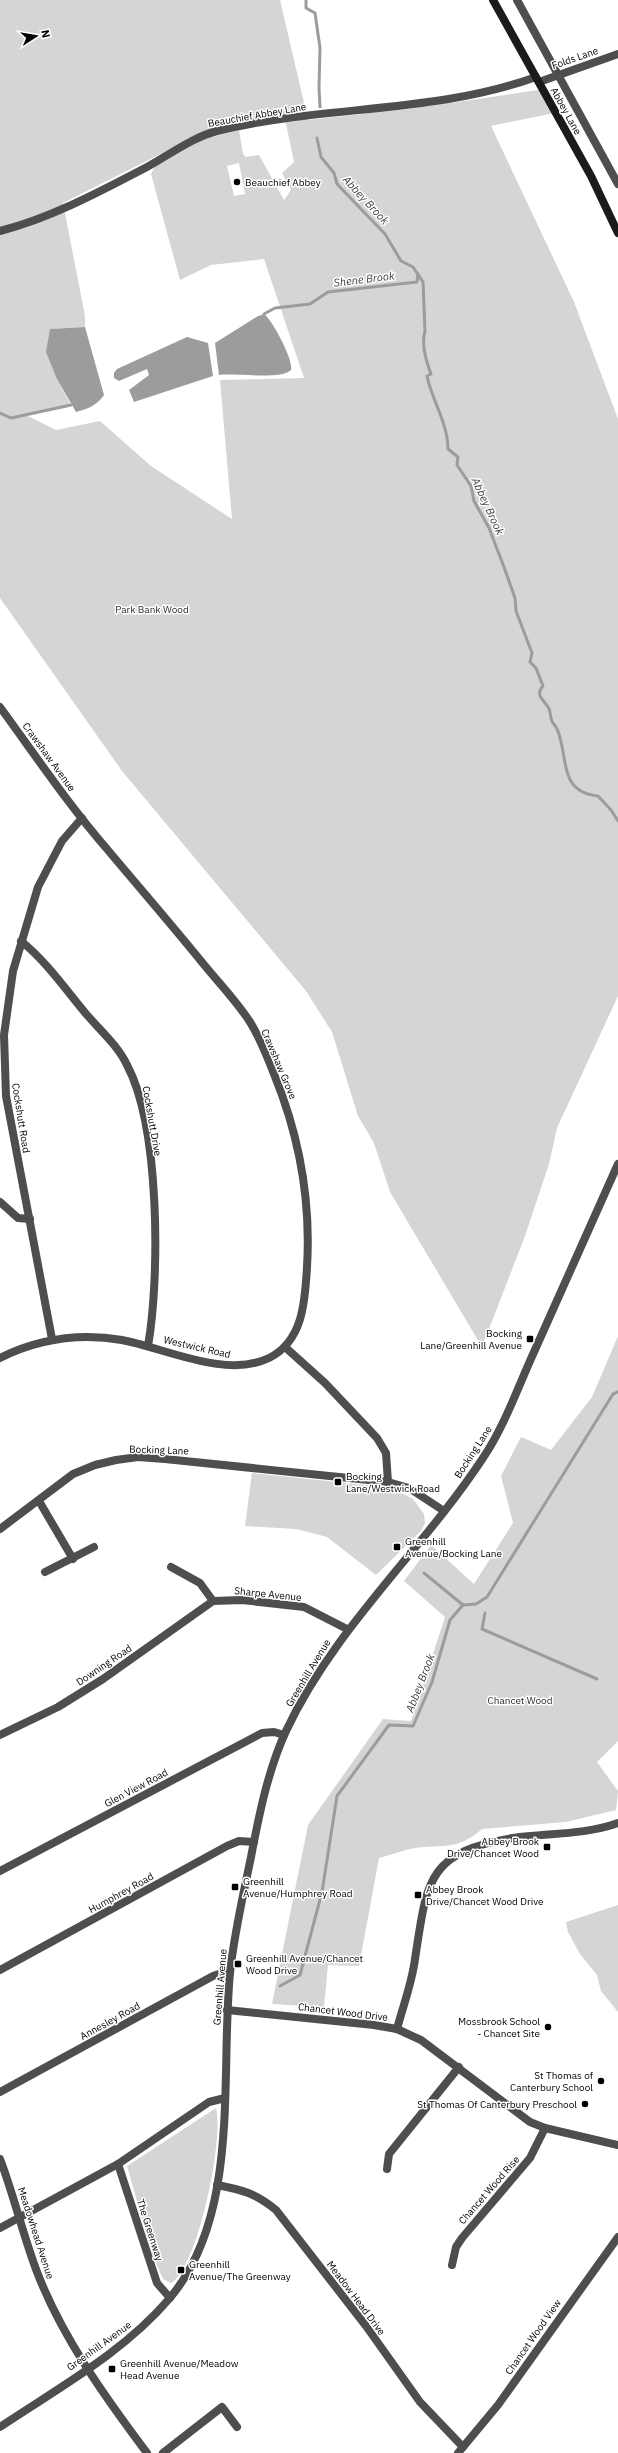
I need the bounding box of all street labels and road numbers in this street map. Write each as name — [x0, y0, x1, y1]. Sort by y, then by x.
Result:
street label: Folds Lane — [550, 44, 600, 72]
street label: Abbey Lane — [548, 85, 585, 137]
street label: Beauchief Abbey Lane — [207, 100, 308, 130]
street label: Crawshaw Avenue — [20, 720, 79, 794]
street label: Crawshaw Grove — [258, 1027, 300, 1102]
street label: Cockshutt Road — [9, 1082, 33, 1154]
street label: Cockshutt Drive — [139, 1085, 165, 1157]
street label: Westwick Road — [162, 1333, 232, 1361]
street label: Bocking Lane — [451, 1423, 495, 1481]
street label: Bocking Lane — [129, 1442, 190, 1458]
street label: Sharpe Avenue — [234, 1584, 303, 1604]
street label: Greenhill Avenue — [283, 1636, 334, 1709]
street label: Downing Road — [74, 1642, 134, 1688]
street label: Glen View Road — [102, 1766, 170, 1810]
street label: Humphrey Road — [86, 1870, 156, 1916]
street label: Greenhill Avenue — [210, 1948, 230, 2026]
street label: Annesley Road — [78, 1999, 142, 2043]
street label: Chancet Wood Drive — [297, 2000, 389, 2024]
street label: Chancet Wood Rise — [456, 2153, 523, 2227]
street label: Meadowhead Avenue — [15, 2185, 57, 2281]
street label: The Greenway — [134, 2197, 166, 2263]
street label: Meadow Head Drive — [324, 2258, 388, 2338]
street label: Chancet Wood View — [502, 2297, 564, 2377]
street label: Greenhill Avenue — [64, 2318, 134, 2374]

